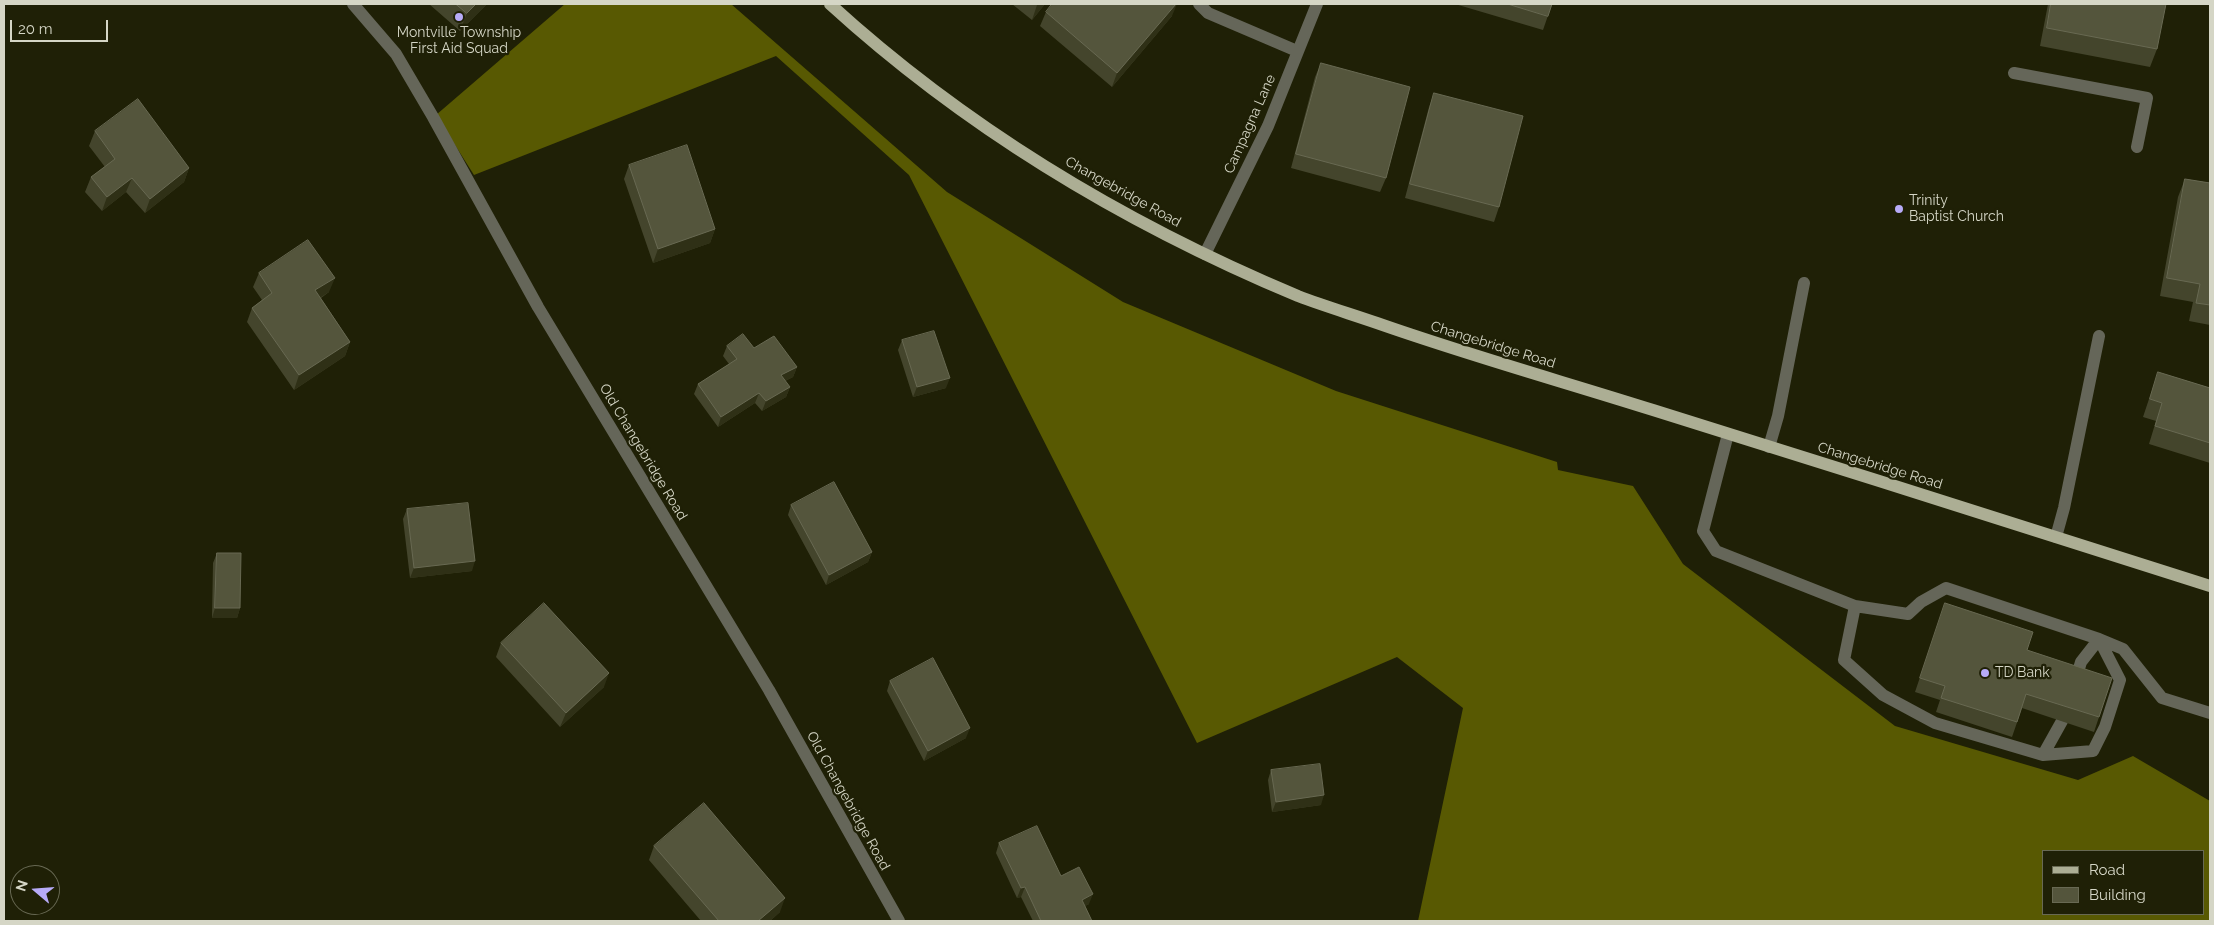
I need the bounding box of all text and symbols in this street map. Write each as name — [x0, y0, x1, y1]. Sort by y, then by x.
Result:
scale bar — [12, 10, 110, 42]
marker: Montville Township First Aid Squad — [453, 11, 465, 23]
text: 20 m — [18, 20, 53, 38]
place label: Montville Township First Aid Squad — [397, 25, 521, 58]
street label: Campagna Lane — [1221, 72, 1279, 176]
street label: Changebridge Road — [1062, 153, 1184, 231]
place label: Trinity Baptist Church — [1909, 193, 2004, 226]
marker: Trinity Baptist Church — [1893, 203, 1905, 215]
street label: Changebridge Road — [1428, 318, 1558, 372]
street label: Old Changebridge Road — [596, 381, 690, 523]
street label: Changebridge Road — [1815, 439, 1945, 493]
place label: TD Bank — [1995, 665, 2050, 681]
marker: TD Bank — [1979, 667, 1991, 679]
street label: Old Changebridge Road — [803, 729, 893, 873]
legend — [2042, 850, 2204, 915]
text: Road — [2089, 861, 2125, 879]
north arrow — [10, 865, 60, 915]
text: N — [12, 878, 31, 893]
text: Building — [2089, 886, 2146, 904]

